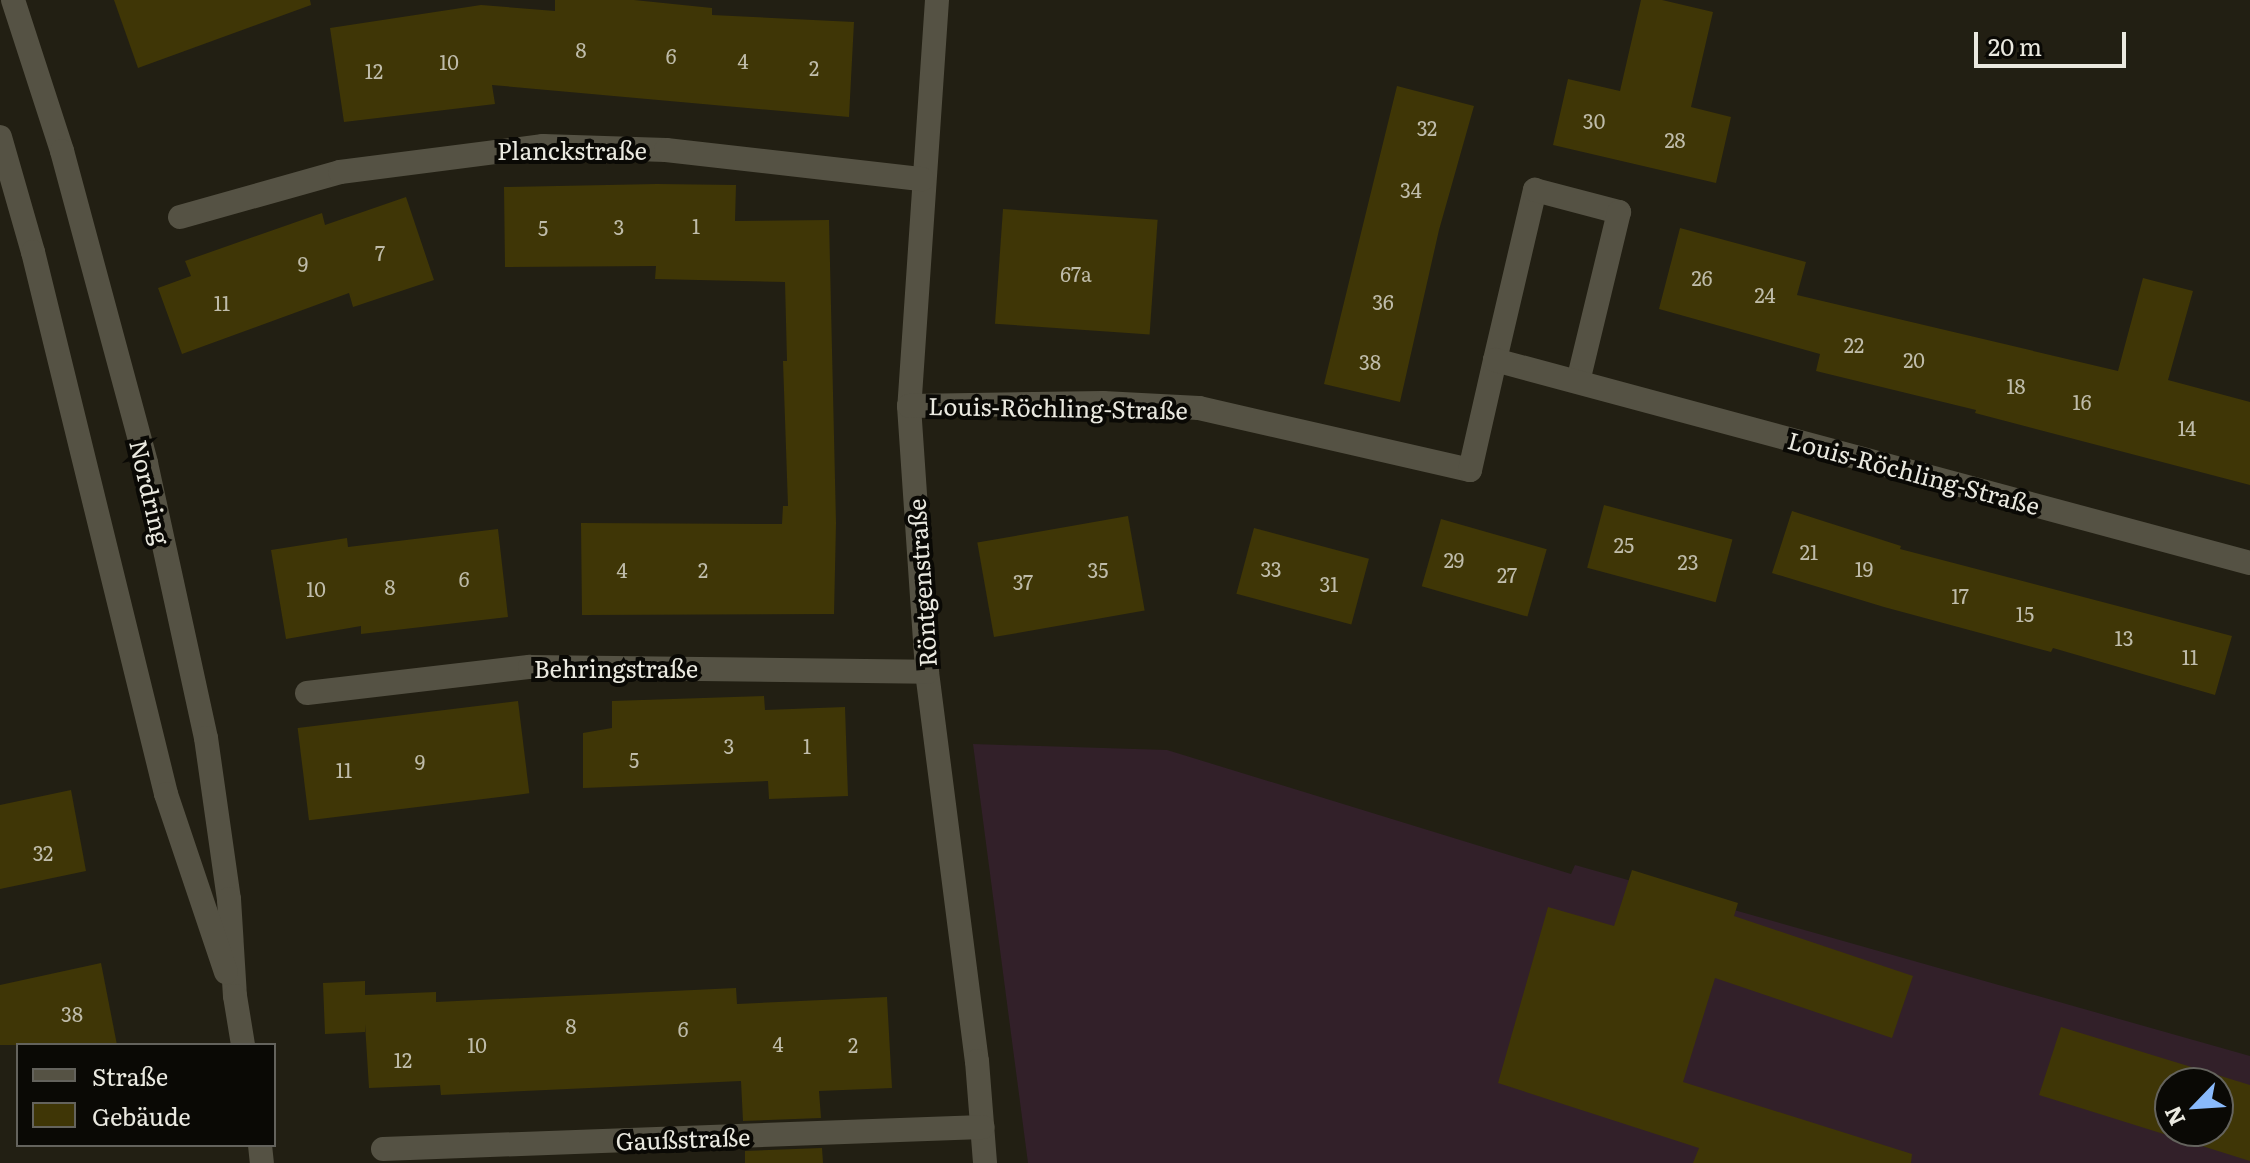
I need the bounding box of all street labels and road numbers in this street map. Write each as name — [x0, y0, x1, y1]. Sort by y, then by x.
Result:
street label: Planckstraße — [497, 136, 647, 164]
street label: Louis-Röchling-Straße — [928, 390, 1188, 424]
street label: Louis-Röchling-Straße — [1785, 424, 2043, 520]
street label: Nordring — [125, 437, 177, 547]
street label: Röntgenstraße — [901, 498, 941, 668]
street label: Behringstraße — [534, 654, 698, 682]
street label: Gaußstraße — [615, 1121, 751, 1155]

